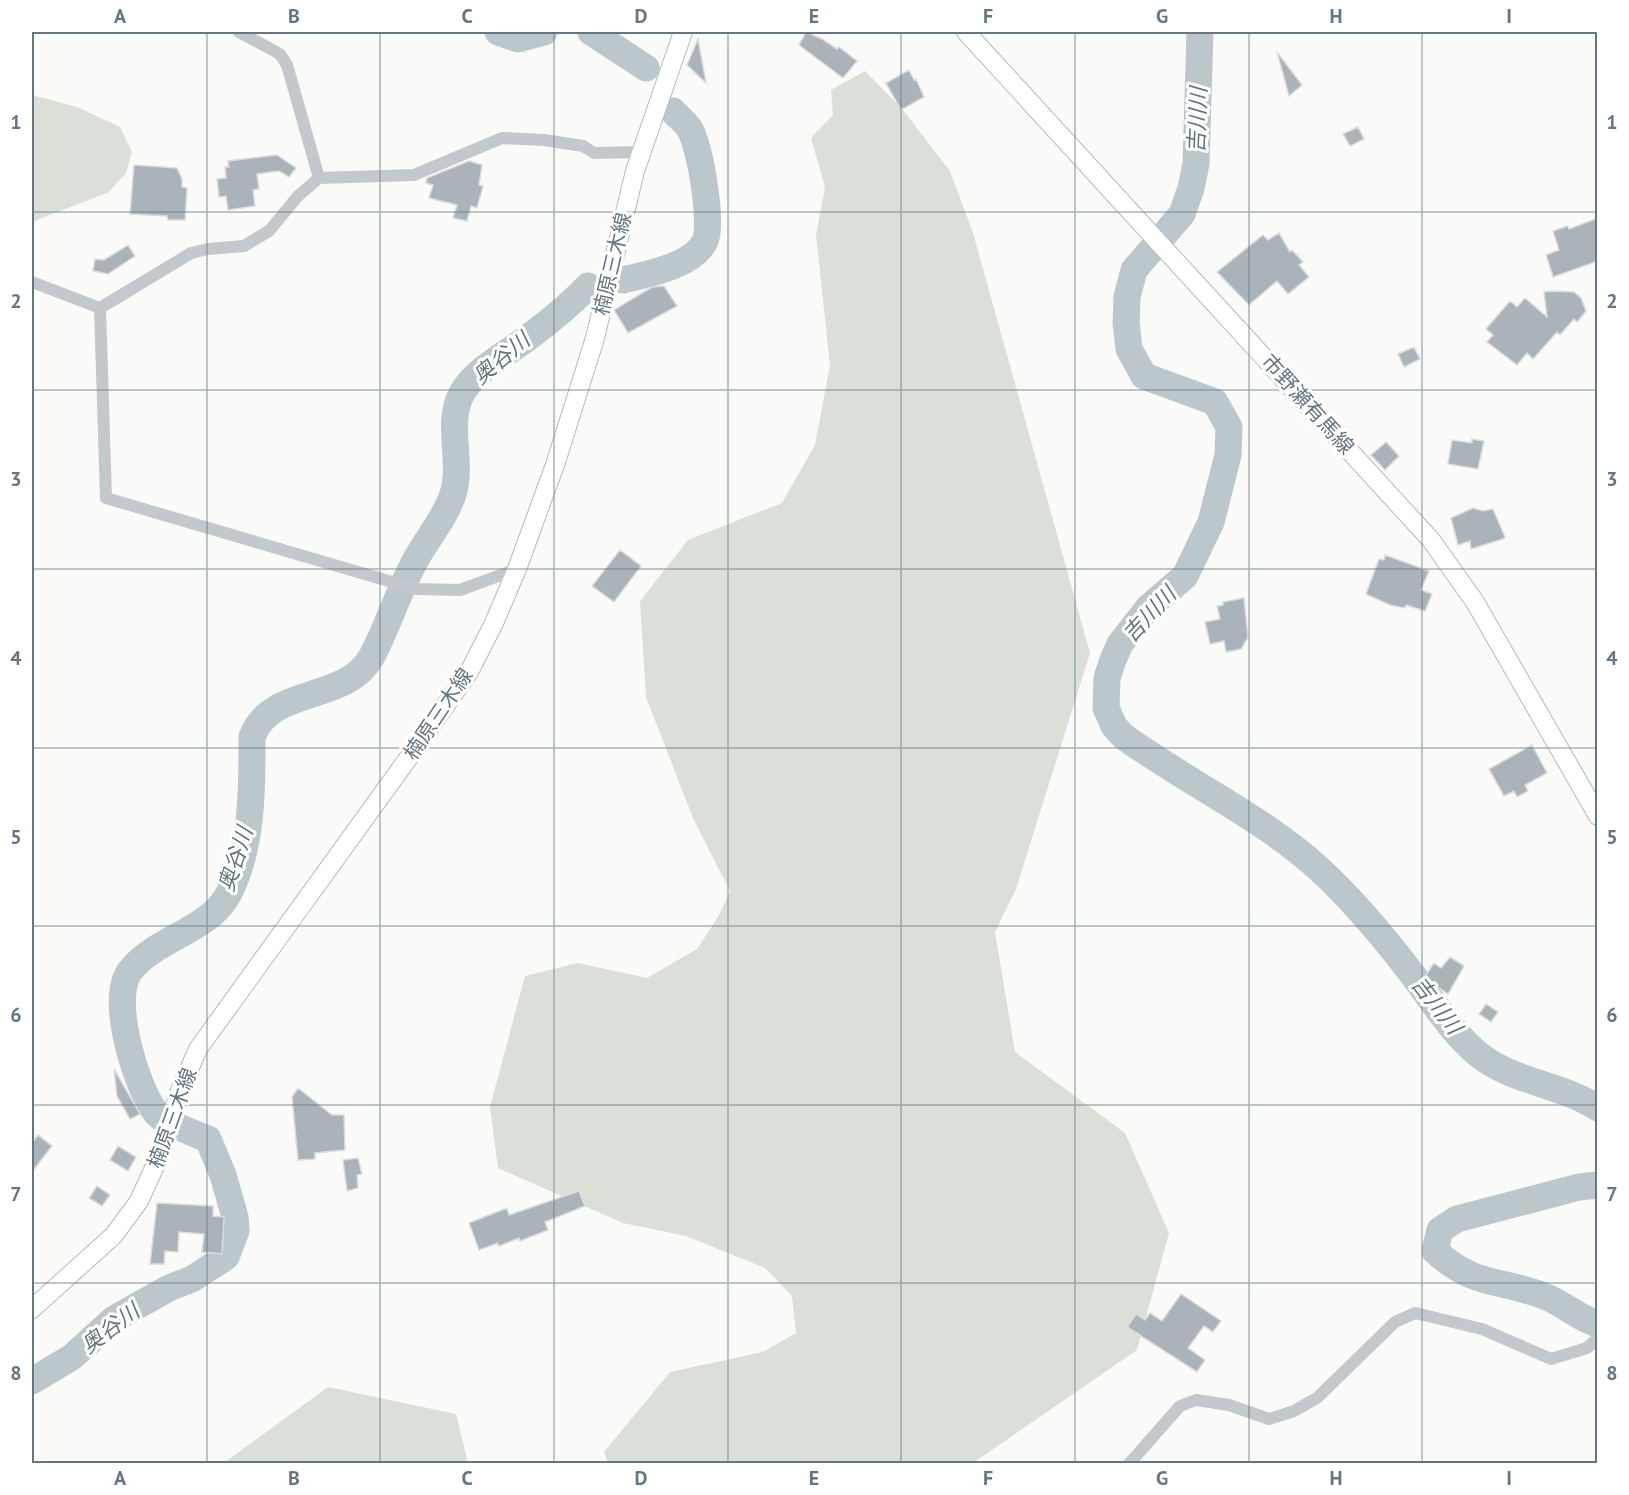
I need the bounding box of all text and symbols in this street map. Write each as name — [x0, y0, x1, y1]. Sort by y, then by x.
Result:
text: A — [114, 3, 127, 29]
text: B — [288, 3, 300, 29]
text: C — [461, 3, 473, 29]
text: D — [635, 3, 648, 29]
text: E — [809, 3, 819, 29]
text: F — [983, 3, 993, 29]
text: G — [1156, 3, 1168, 29]
text: H — [1329, 3, 1343, 29]
text: I — [1506, 3, 1512, 29]
water label: 吉川川 — [1182, 85, 1212, 153]
text: 1 — [10, 109, 22, 135]
text: 1 — [1606, 109, 1618, 135]
street label: 楠原三木線 — [587, 210, 637, 318]
text: 2 — [10, 288, 22, 314]
text: 2 — [1606, 288, 1618, 314]
water label: 奥谷川 — [467, 325, 537, 390]
street label: 市野瀬有馬線 — [1256, 348, 1360, 460]
text: 3 — [10, 466, 22, 492]
text: 3 — [1606, 466, 1618, 492]
water label: 吉川川 — [1116, 579, 1183, 648]
text: 4 — [10, 645, 22, 671]
text: 4 — [1606, 645, 1618, 671]
street label: 楠原三木線 — [397, 663, 479, 765]
water label: 奥谷川 — [211, 821, 259, 895]
text: 5 — [10, 824, 22, 850]
text: 5 — [1606, 824, 1618, 850]
water label: 吉川川 — [1406, 970, 1470, 1041]
text: 6 — [10, 1002, 22, 1028]
text: 6 — [1606, 1002, 1618, 1028]
street label: 楠原三木線 — [141, 1064, 203, 1172]
text: 7 — [10, 1181, 22, 1207]
text: 7 — [1606, 1181, 1618, 1207]
water label: 奥谷川 — [75, 1296, 146, 1359]
text: 8 — [10, 1360, 22, 1386]
text: 8 — [1606, 1360, 1618, 1386]
text: A — [114, 1465, 127, 1491]
text: B — [288, 1465, 300, 1491]
text: C — [461, 1465, 473, 1491]
text: D — [635, 1465, 648, 1491]
text: E — [809, 1465, 819, 1491]
text: F — [983, 1465, 993, 1491]
text: G — [1156, 1465, 1168, 1491]
text: H — [1329, 1465, 1343, 1491]
text: I — [1506, 1465, 1512, 1491]

